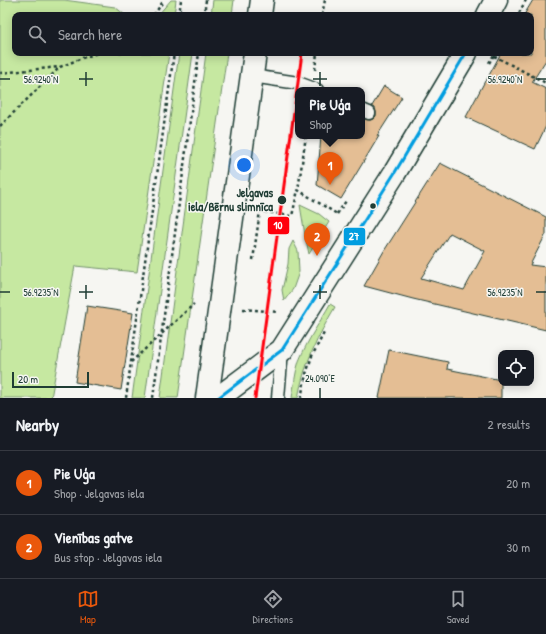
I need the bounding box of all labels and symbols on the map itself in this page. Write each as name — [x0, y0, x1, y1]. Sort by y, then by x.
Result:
text: 56.9240°N — [24, 73, 58, 86]
text: 56.9240°N — [488, 73, 522, 86]
pin: 1 — [317, 152, 343, 185]
your location — [234, 155, 254, 175]
place label: Jelgavas iela/Bērnu slimnīca — [188, 184, 273, 215]
marker: Jelgavas iela/Bērnu slimnīca — [276, 194, 288, 206]
unlabelled marker — [368, 201, 378, 211]
line badge: 10 — [267, 216, 290, 235]
text: 10 — [274, 218, 283, 232]
pin: 2 — [304, 223, 330, 256]
line badge: 27 — [343, 227, 366, 246]
text: 27 — [349, 229, 360, 243]
text: 56.9235°N — [23, 286, 59, 299]
text: 56.9235°N — [487, 286, 523, 299]
scale bar — [12, 370, 89, 389]
text: 24.090°E — [305, 372, 336, 385]

